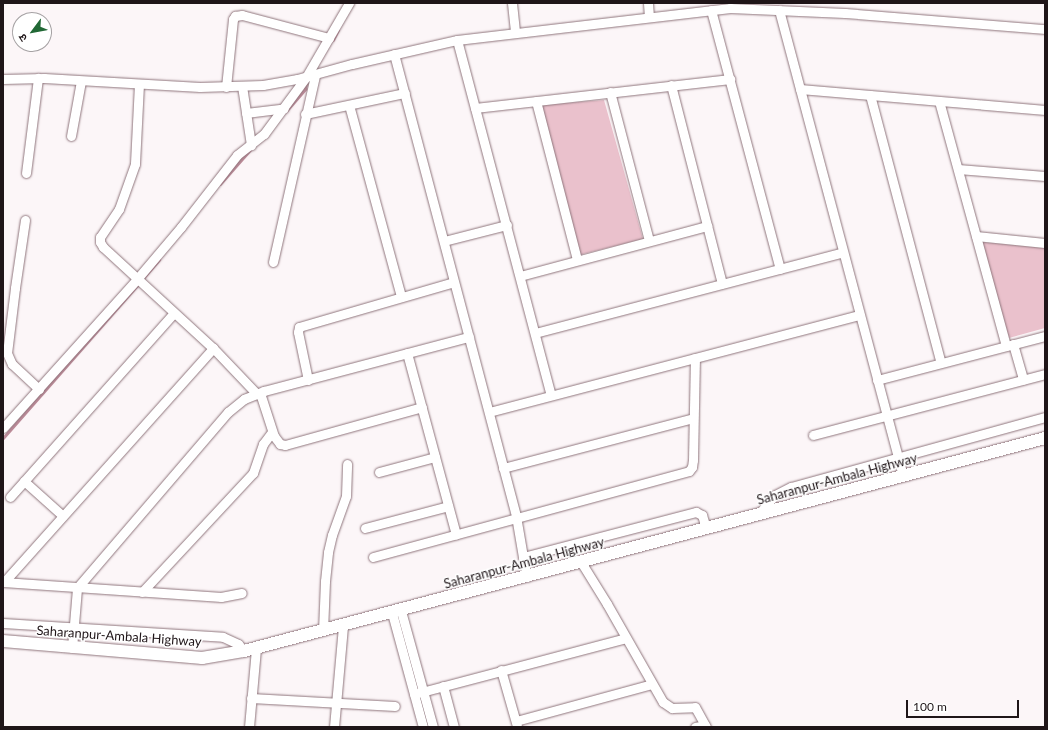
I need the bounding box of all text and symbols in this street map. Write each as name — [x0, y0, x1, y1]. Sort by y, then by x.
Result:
north arrow — [12, 12, 52, 52]
text: उ — [15, 32, 29, 44]
street label: Saharanpur-Ambala Highway — [755, 450, 919, 508]
street label: Saharanpur-Ambala Highway — [442, 534, 606, 592]
street label: Saharanpur-Ambala Highway — [36, 622, 202, 650]
scale bar — [908, 692, 1021, 718]
text: 100 m — [913, 699, 947, 714]

